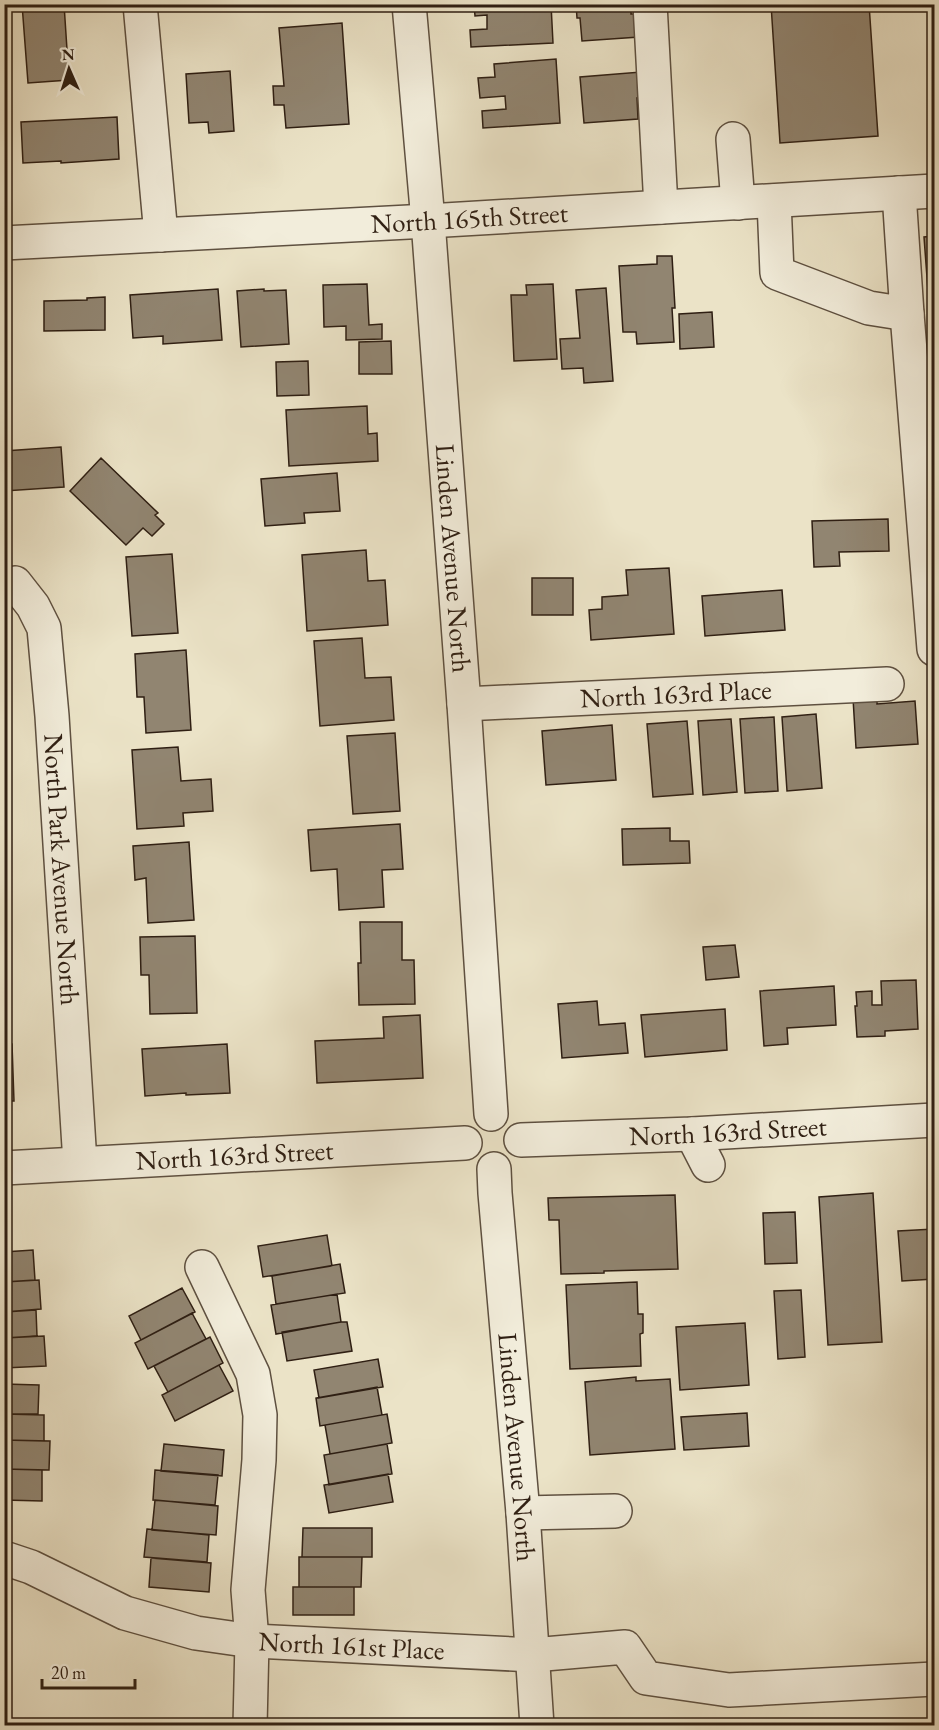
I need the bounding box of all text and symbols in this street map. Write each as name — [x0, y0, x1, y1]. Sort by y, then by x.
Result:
north arrow — [39, 39, 99, 99]
text: N — [61, 44, 75, 65]
street label: North 165th Street — [370, 195, 570, 241]
street label: Linden Avenue North — [428, 442, 480, 674]
street label: North 163rd Place — [579, 671, 772, 715]
street label: North Park Avenue North — [36, 733, 88, 1007]
street label: North 163rd Street — [628, 1108, 828, 1153]
street label: North 163rd Street — [135, 1132, 335, 1178]
street label: Linden Avenue North — [490, 1331, 544, 1563]
street label: North 161st Place — [258, 1623, 445, 1668]
scale bar — [42, 1652, 135, 1690]
text: 20 m — [51, 1661, 86, 1684]

